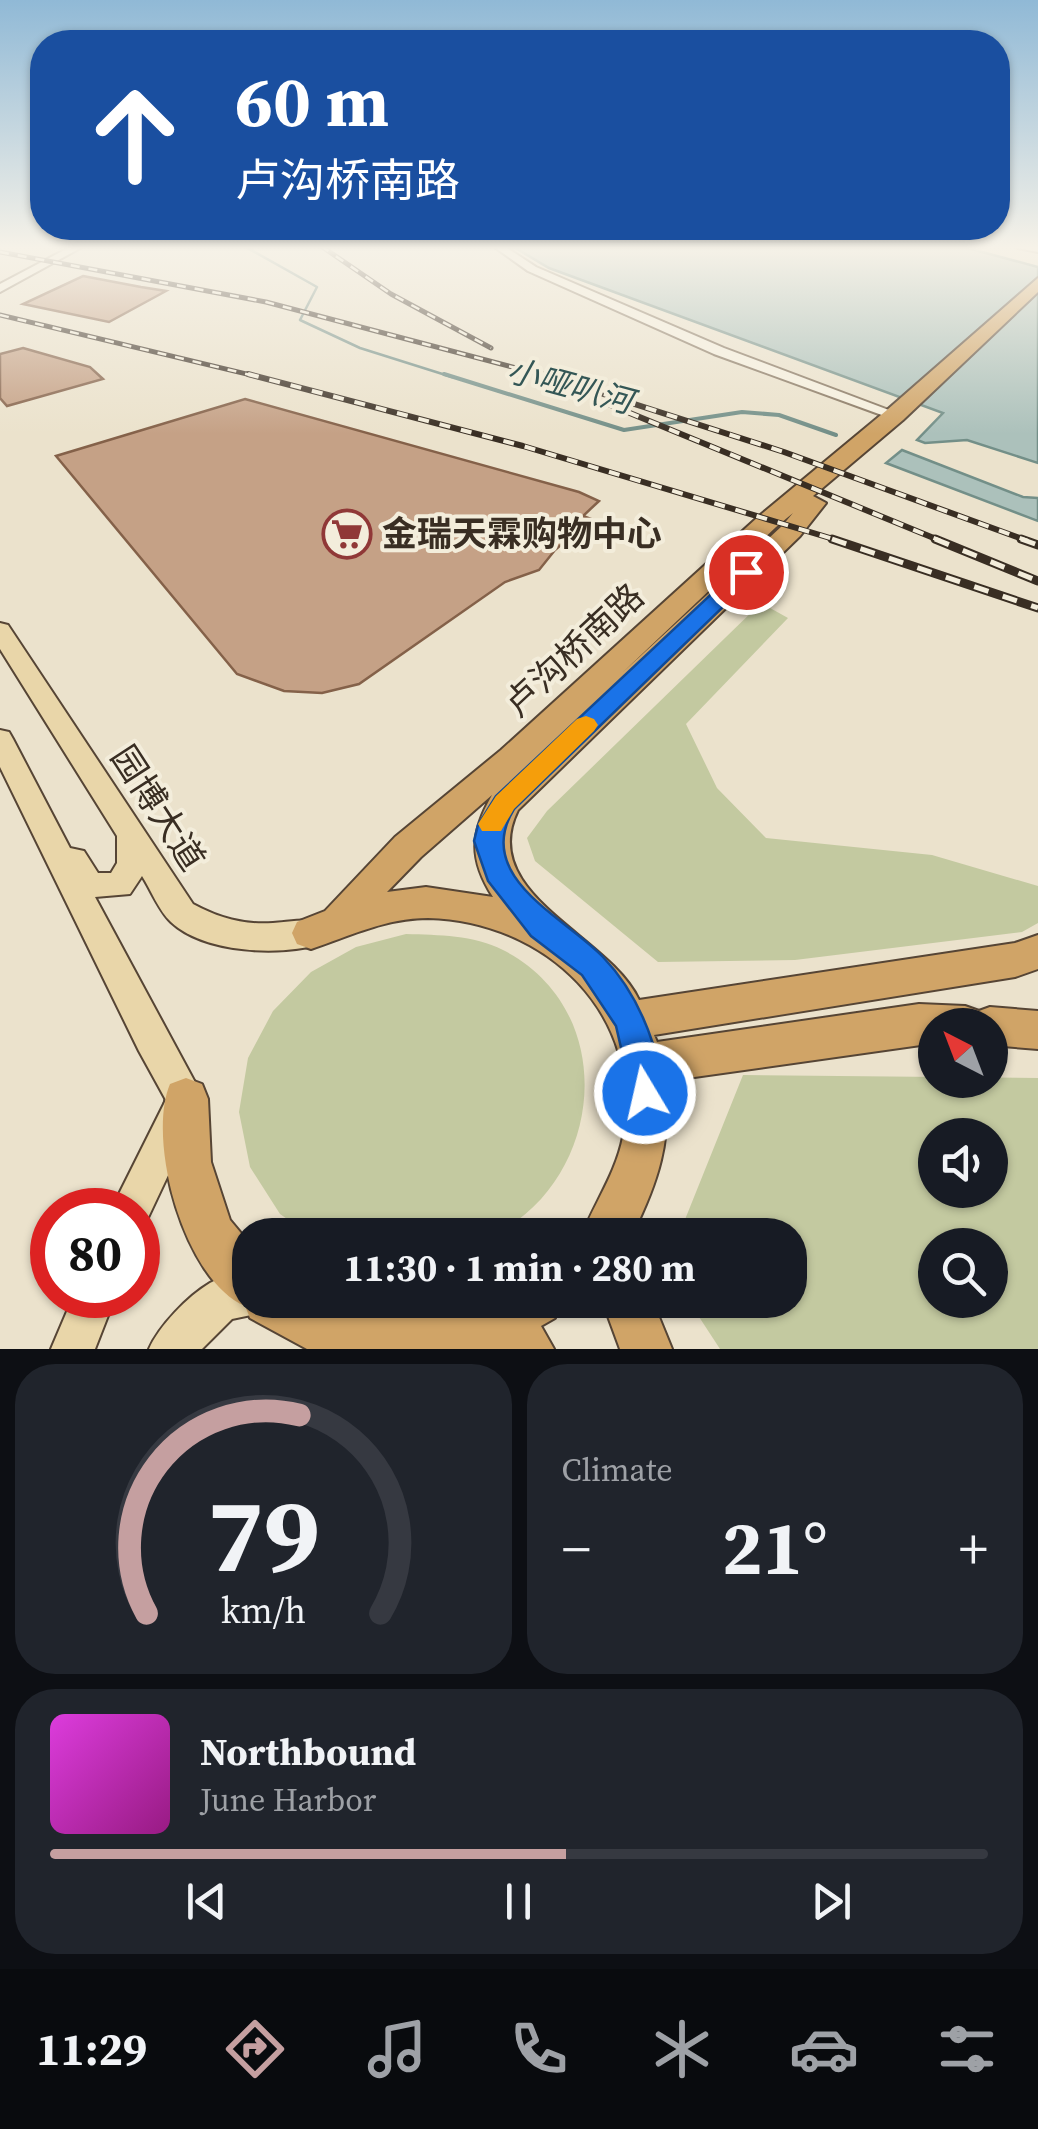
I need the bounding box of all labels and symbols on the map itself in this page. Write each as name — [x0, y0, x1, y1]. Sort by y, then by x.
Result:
water label: 小哑叭河 — [502, 348, 643, 425]
supermarket icon: 金瑞天霖购物中心 — [321, 508, 373, 560]
place label: 金瑞天霖购物中心 — [382, 510, 662, 558]
pin — [704, 530, 789, 615]
street label: 卢沟桥南路 — [494, 573, 654, 727]
street label: 园博大道 — [100, 736, 216, 880]
north arrow — [918, 1008, 1008, 1098]
position arrow — [593, 1041, 697, 1145]
speed limit sign: 80 — [30, 1188, 160, 1318]

